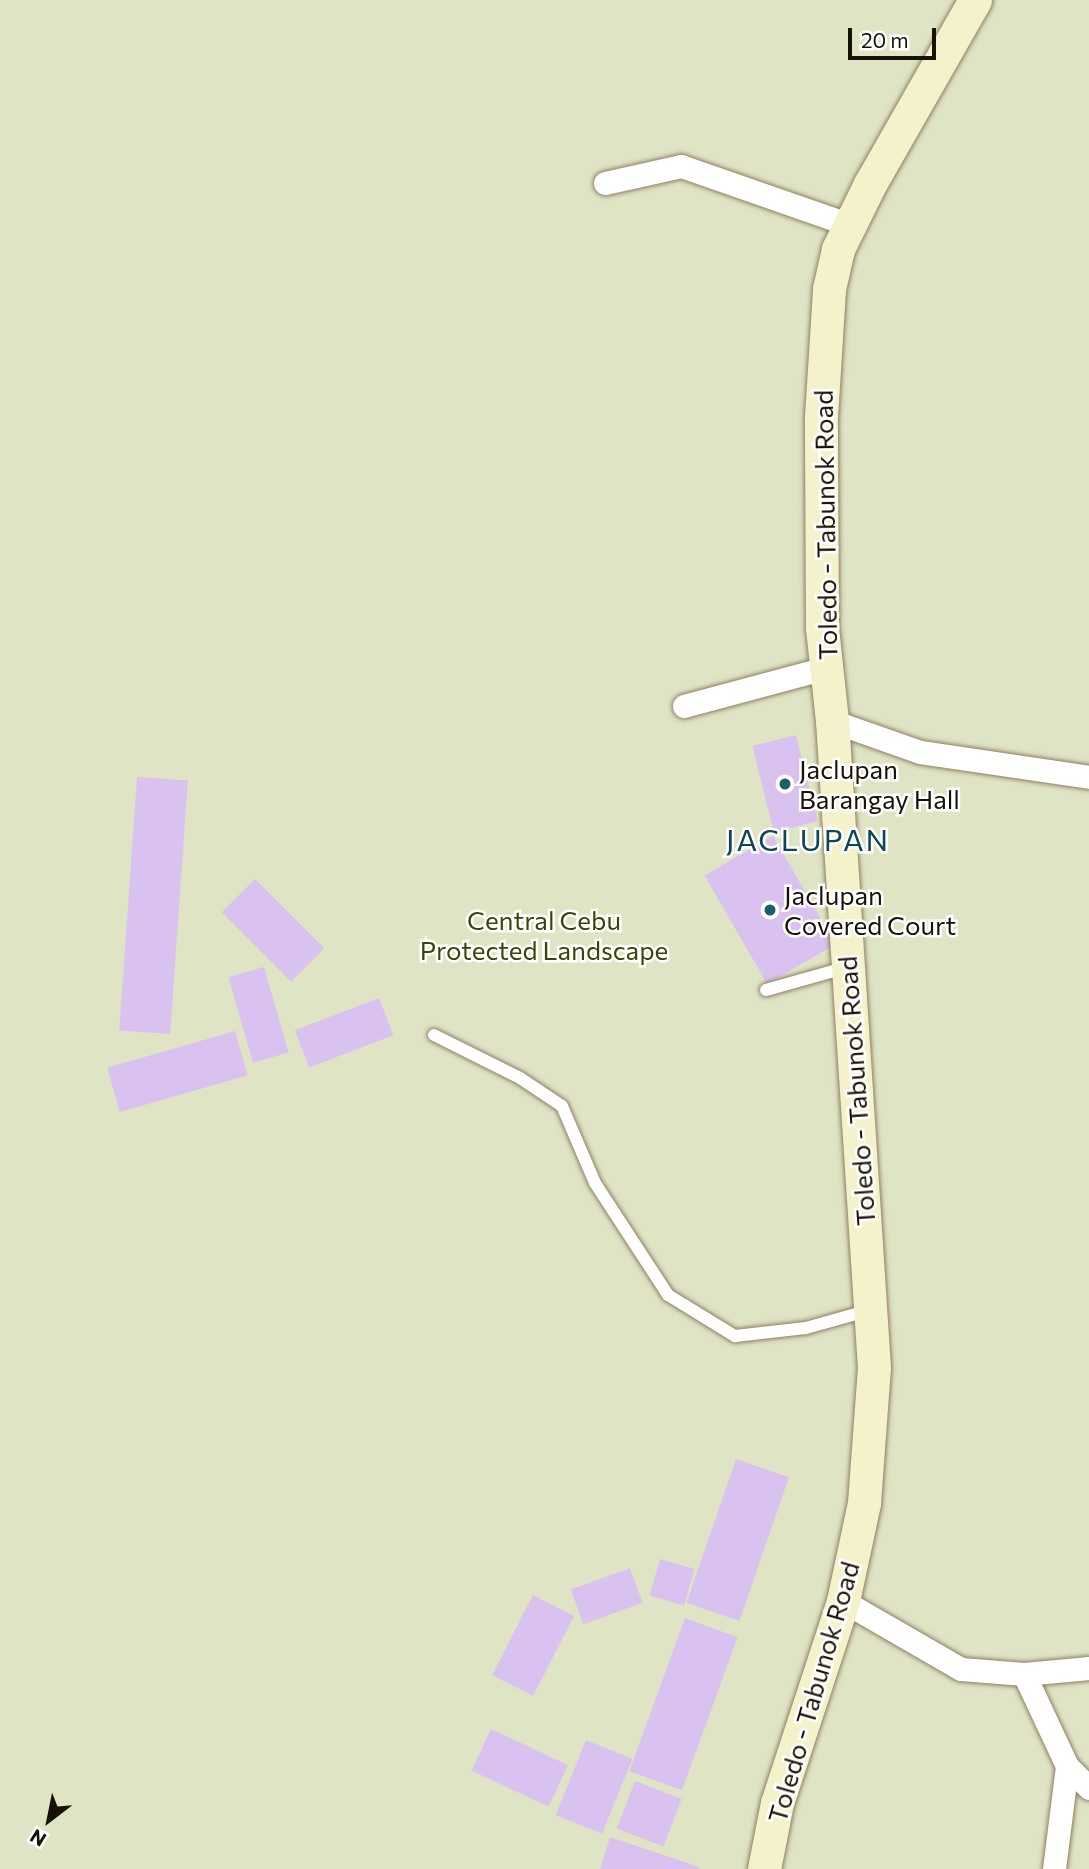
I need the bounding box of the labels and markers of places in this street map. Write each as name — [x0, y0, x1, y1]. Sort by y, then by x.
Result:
place label: Jaclupan Barangay Hall — [799, 753, 960, 814]
marker: Jaclupan Barangay Hall — [777, 776, 793, 792]
place label: Jaclupan Covered Court — [784, 879, 956, 940]
marker: Jaclupan Covered Court — [762, 902, 778, 918]

